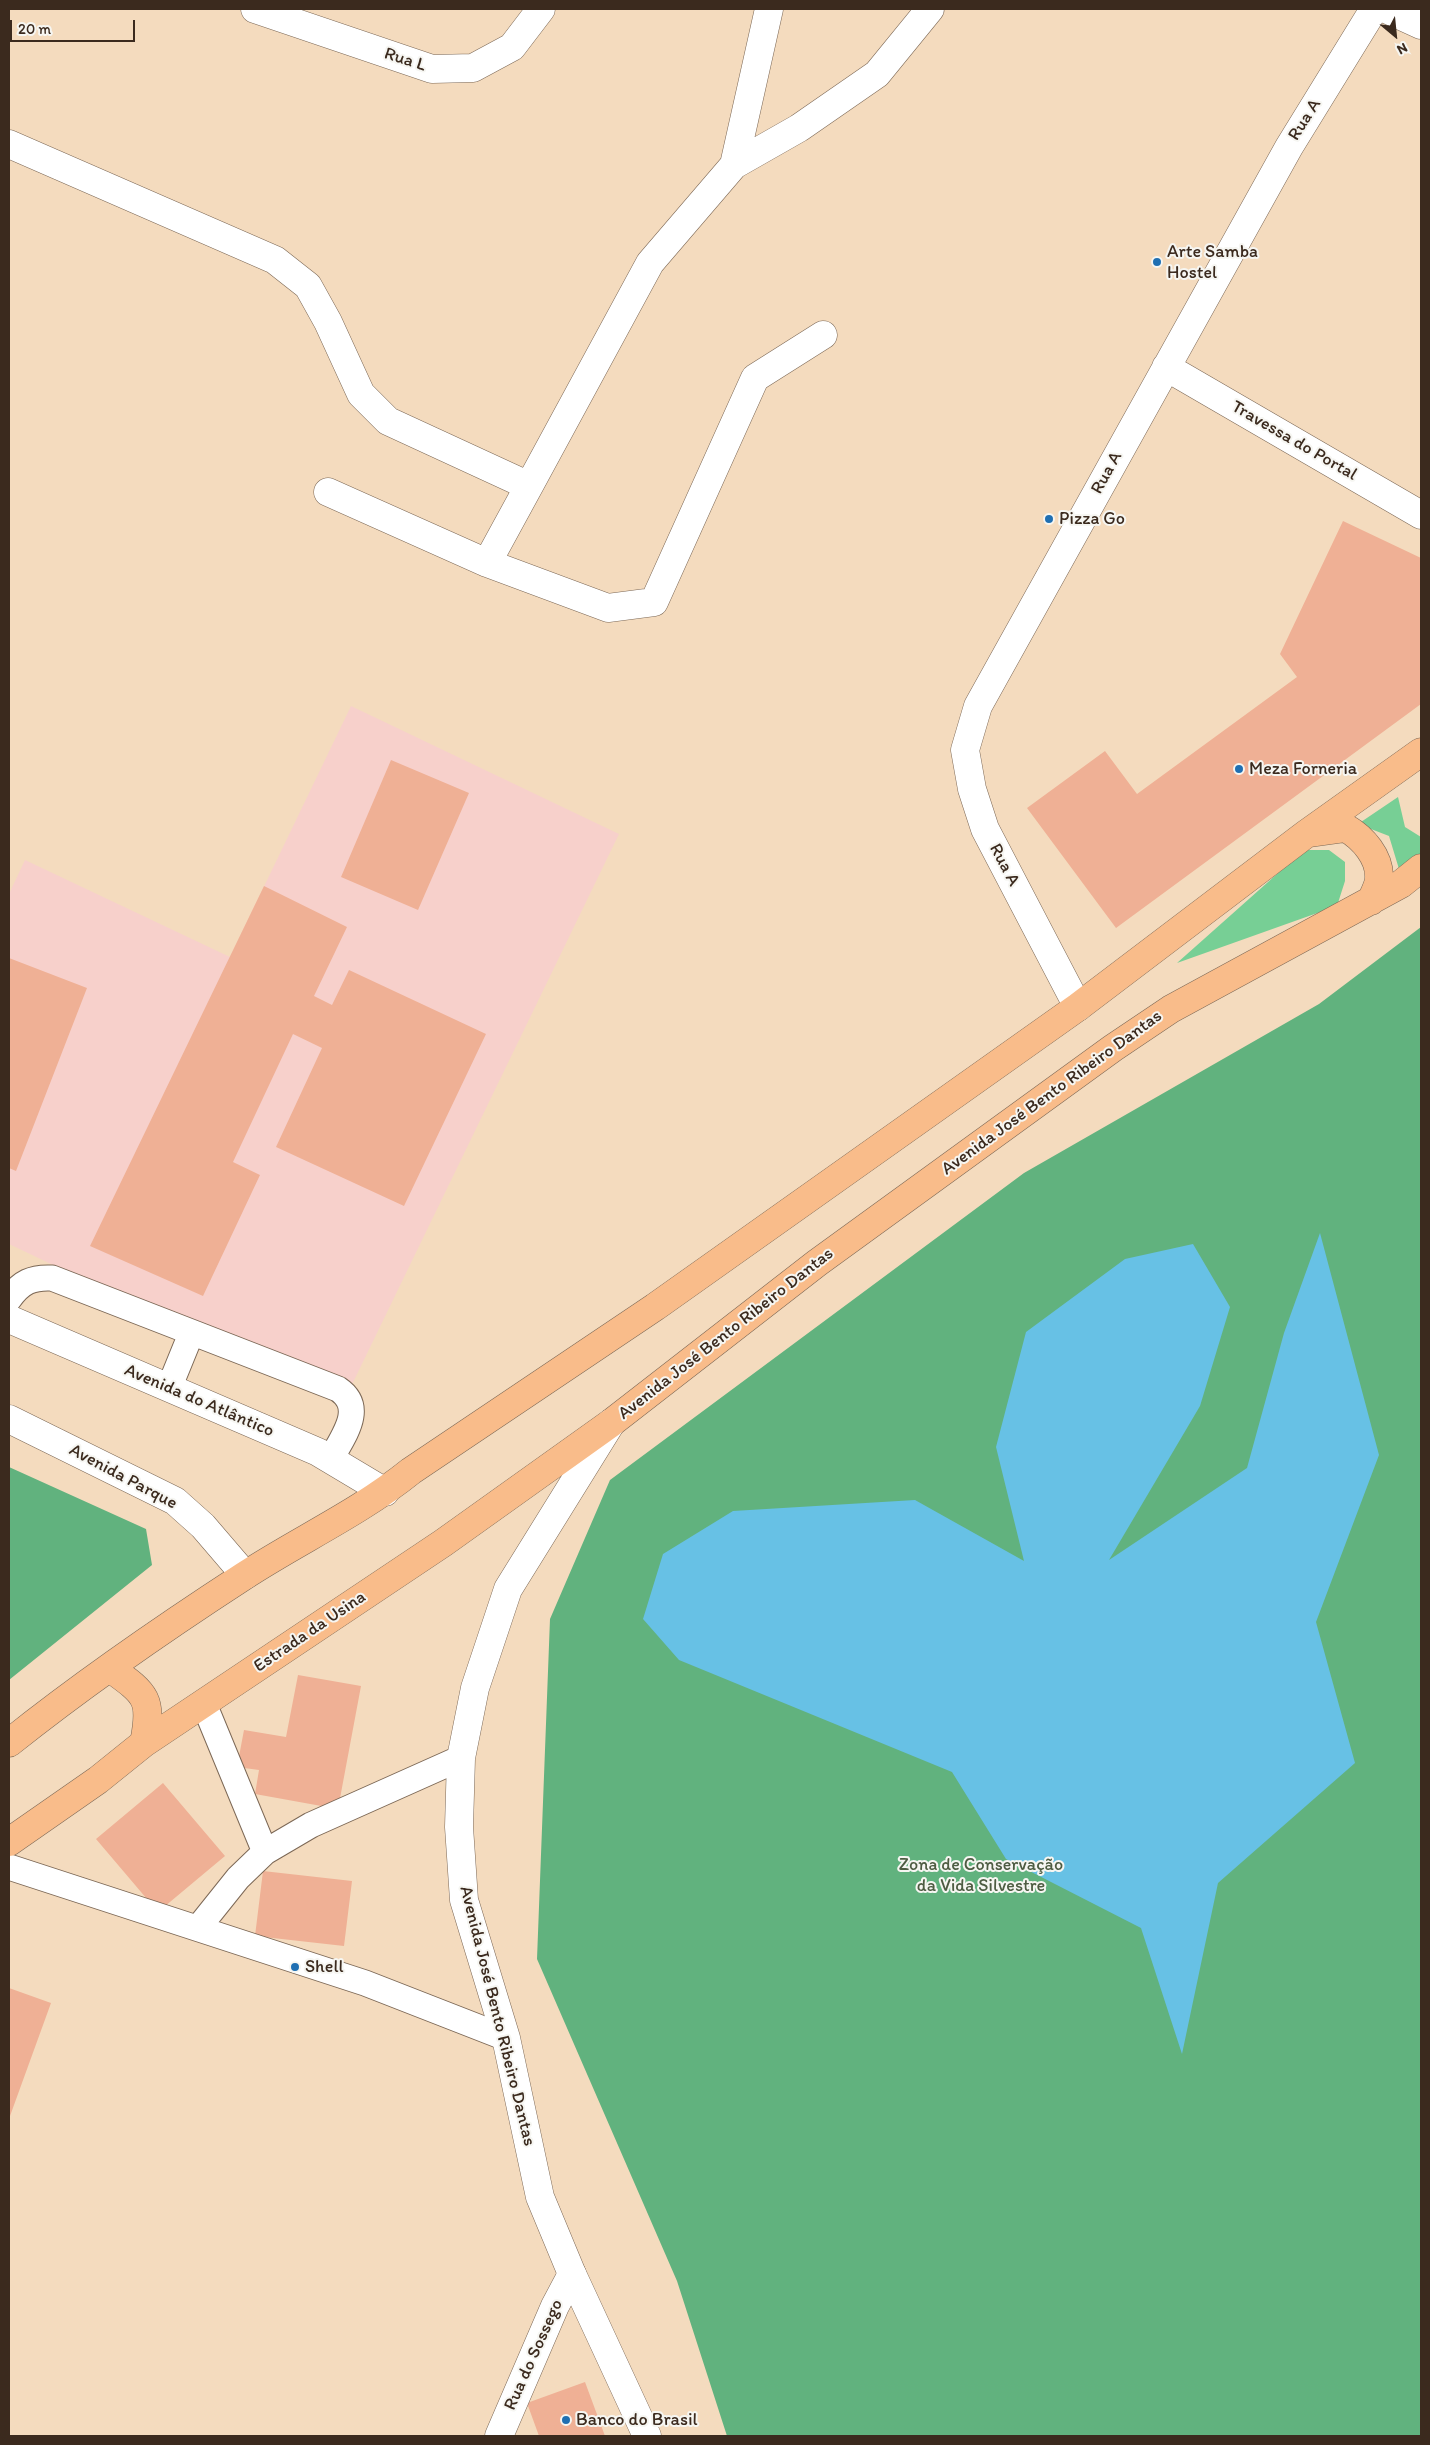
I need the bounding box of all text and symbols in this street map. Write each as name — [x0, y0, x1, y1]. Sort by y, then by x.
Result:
scale bar — [12, 10, 138, 42]
north arrow — [1370, 10, 1420, 60]
text: 20 m — [18, 20, 51, 38]
text: N — [1394, 39, 1410, 58]
street label: Rua L — [381, 43, 429, 77]
street label: Rua A — [1284, 95, 1326, 145]
place label: Arte Samba Hostel — [1167, 241, 1258, 284]
marker: Arte Samba Hostel — [1151, 256, 1163, 268]
street label: Travessa do Portal — [1227, 396, 1361, 486]
street label: Rua A — [1087, 448, 1127, 498]
place label: Pizza Go — [1059, 508, 1125, 530]
marker: Pizza Go — [1043, 513, 1055, 525]
place label: Meza Forneria — [1249, 758, 1357, 780]
marker: Meza Forneria — [1233, 763, 1245, 775]
street label: Rua A — [984, 840, 1024, 890]
street label: Avenida José Bento Ribeiro Dantas — [938, 1006, 1166, 1180]
street label: Avenida José Bento Ribeiro Dantas — [614, 1243, 838, 1425]
street label: Avenida do Atlântico — [121, 1360, 277, 1442]
street label: Avenida Parque — [65, 1439, 181, 1515]
street label: Estrada da Usina — [250, 1587, 370, 1677]
park label: Zona de Conservação da Vida Silvestre — [899, 1854, 1063, 1896]
street label: Avenida José Bento Ribeiro Dantas — [454, 1884, 540, 2148]
place label: Shell — [305, 1956, 344, 1978]
marker: Shell — [289, 1961, 301, 1973]
street label: Rua do Sossego — [500, 2296, 568, 2414]
place label: Banco do Brasil — [576, 2409, 698, 2431]
marker: Banco do Brasil — [560, 2414, 572, 2426]

